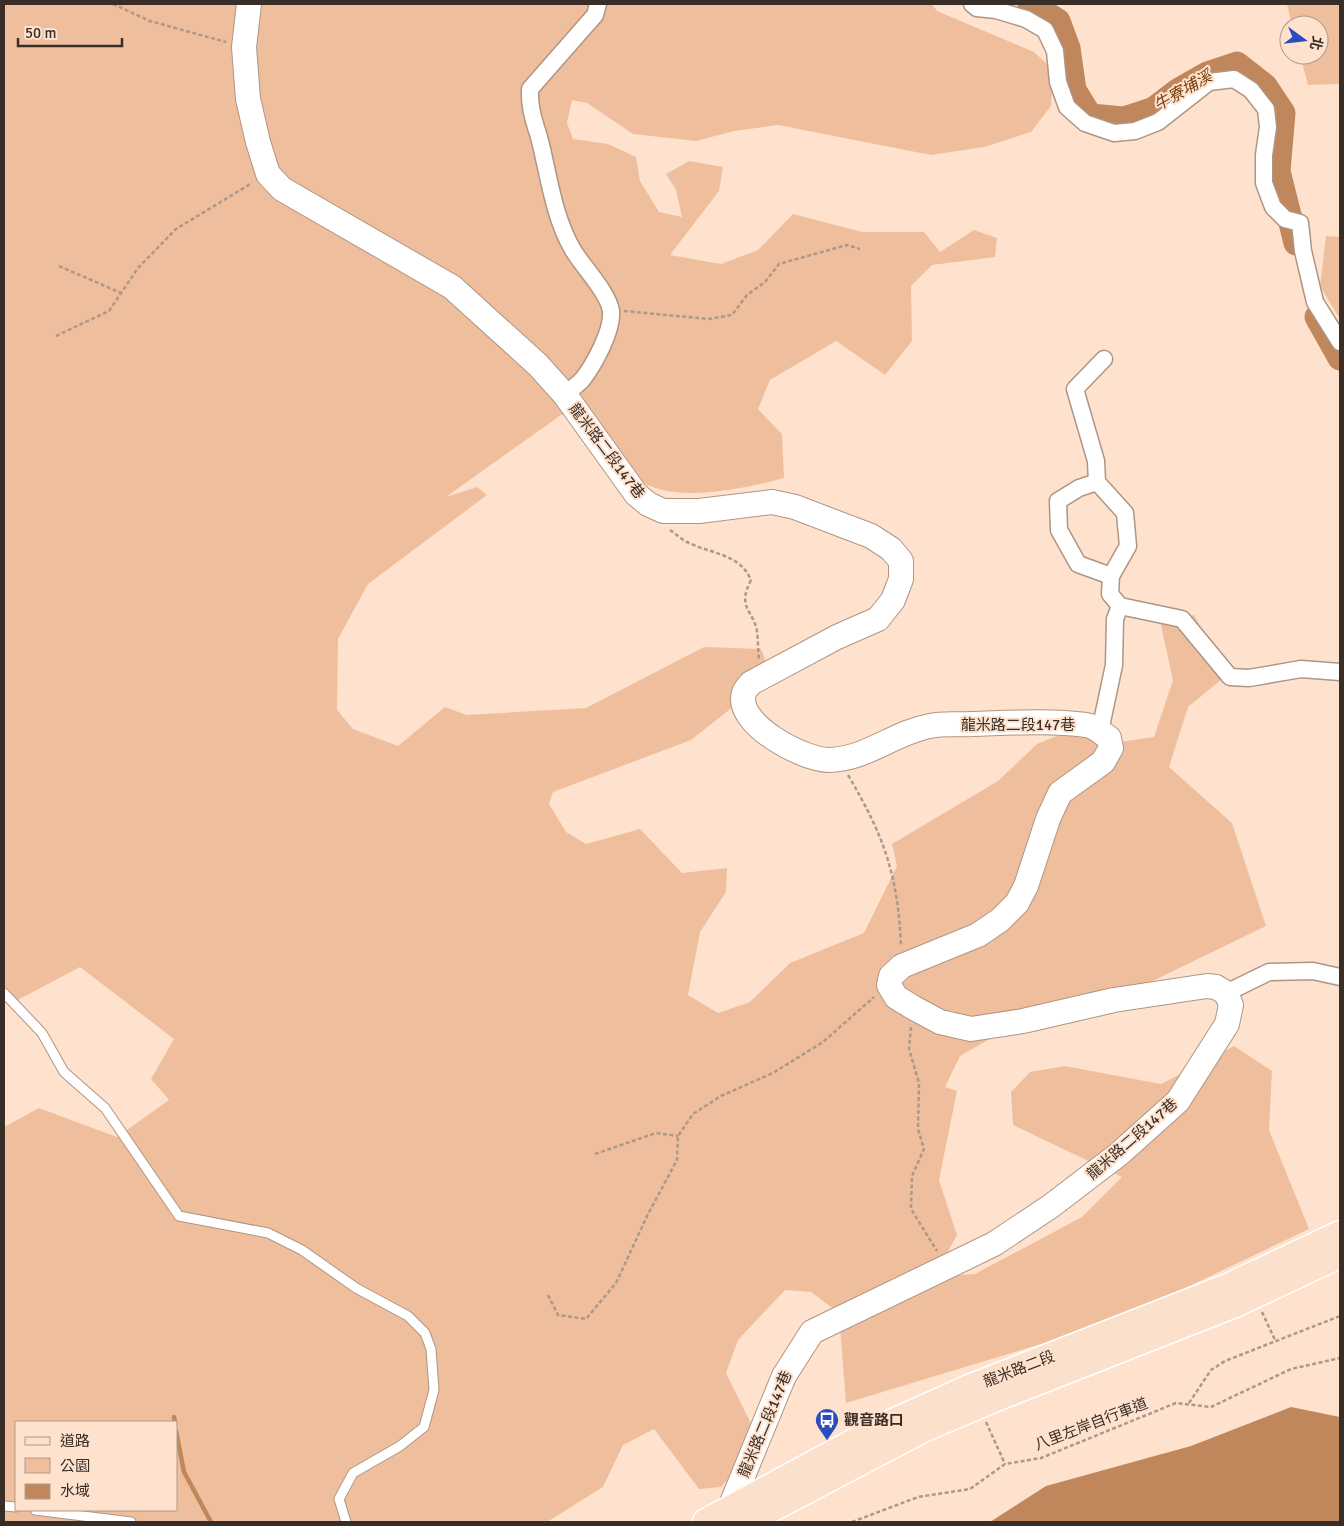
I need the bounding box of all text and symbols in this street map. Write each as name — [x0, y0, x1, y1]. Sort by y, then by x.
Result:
scale bar — [18, 15, 121, 47]
north arrow — [1279, 15, 1329, 65]
text: 50 m — [25, 24, 56, 42]
text: 北 — [1306, 34, 1326, 52]
water label: 牛寮埔溪 — [1150, 65, 1217, 116]
street label: 龍米路二段147巷 — [565, 400, 649, 502]
street label: 龍米路二段147巷 — [961, 716, 1075, 734]
street label: 龍米路二段147巷 — [1083, 1095, 1181, 1183]
street label: 龍米路二段 — [981, 1347, 1057, 1391]
street label: 龍米路二段147巷 — [734, 1368, 796, 1480]
street label: 八里左岸自行車道 — [1032, 1394, 1150, 1454]
bus stop icon: 觀音路口 — [814, 1407, 840, 1441]
place label: 觀音路口 — [844, 1411, 904, 1429]
legend — [15, 1421, 178, 1511]
text: 道路 — [60, 1432, 90, 1450]
text: 公園 — [60, 1457, 90, 1475]
text: 水域 — [60, 1482, 90, 1500]

